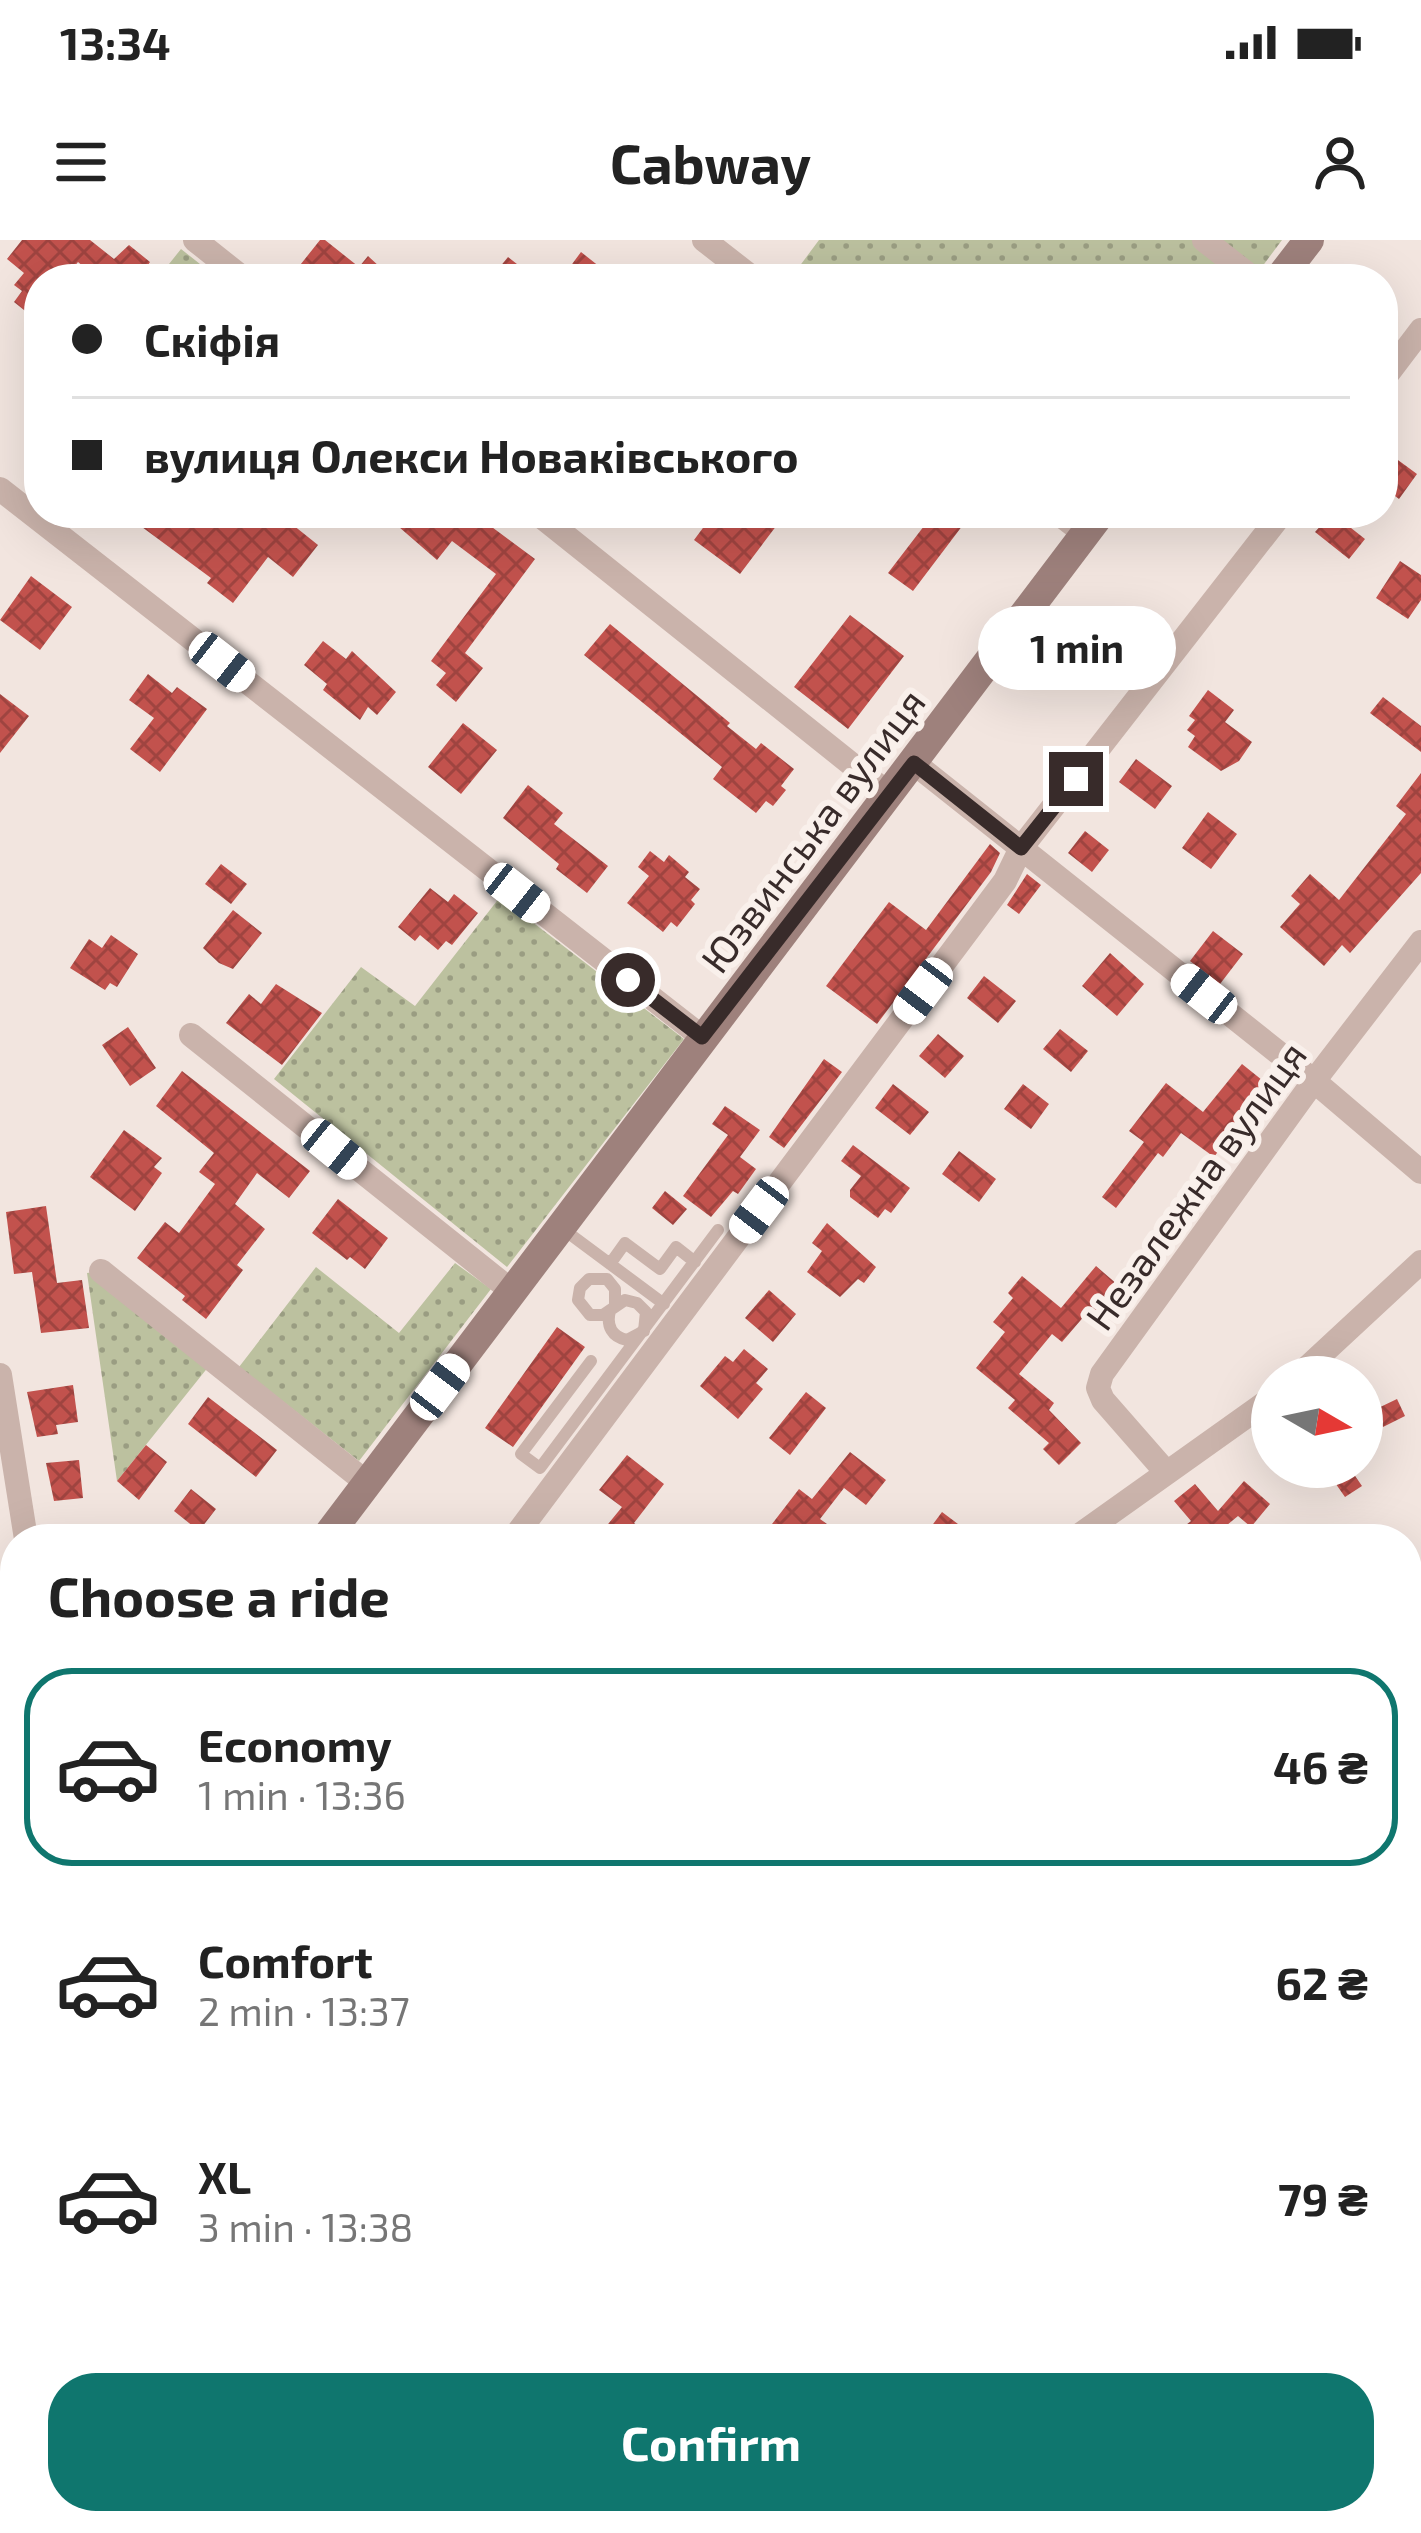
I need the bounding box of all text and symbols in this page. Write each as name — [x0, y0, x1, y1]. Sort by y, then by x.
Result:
text: 13:34 — [60, 15, 171, 69]
icon: menu — [48, 129, 114, 195]
icon: person — [1307, 129, 1373, 195]
text: Cabway — [610, 130, 811, 195]
text: Скіфія — [144, 312, 280, 366]
text: вулиця Олекси Новаківського — [144, 428, 799, 482]
callout: 1 min — [977, 605, 1175, 689]
text: 1 min — [1030, 624, 1124, 671]
car — [183, 626, 261, 698]
street label: Юзвинська вулиця — [690, 679, 935, 982]
route end — [1049, 752, 1103, 806]
car — [478, 857, 556, 929]
car — [887, 951, 959, 1031]
route start — [601, 953, 655, 1007]
car — [1165, 958, 1243, 1030]
street label: Незалежна вулиця — [1075, 1032, 1316, 1339]
car — [295, 1112, 373, 1186]
car — [723, 1170, 795, 1250]
car — [404, 1347, 476, 1427]
north arrow — [1251, 1356, 1383, 1488]
map controls — [1251, 1356, 1383, 1488]
text: Choose a ride — [48, 1563, 390, 1628]
icon: car — [54, 1713, 162, 1821]
text: Economy — [198, 1717, 392, 1771]
text: 46 ₴ — [1273, 1739, 1368, 1793]
text: 1 min · 13:36 — [198, 1771, 406, 1818]
icon: car — [54, 1929, 162, 2037]
text: Comfort — [198, 1933, 373, 1987]
text: 62 ₴ — [1276, 1955, 1368, 2009]
text: 2 min · 13:37 — [198, 1987, 410, 2034]
icon: car — [54, 2145, 162, 2253]
text: XL — [198, 2149, 251, 2203]
text: 79 ₴ — [1278, 2171, 1368, 2225]
text: 3 min · 13:38 — [198, 2203, 413, 2250]
button: Confirm — [48, 2373, 1374, 2511]

